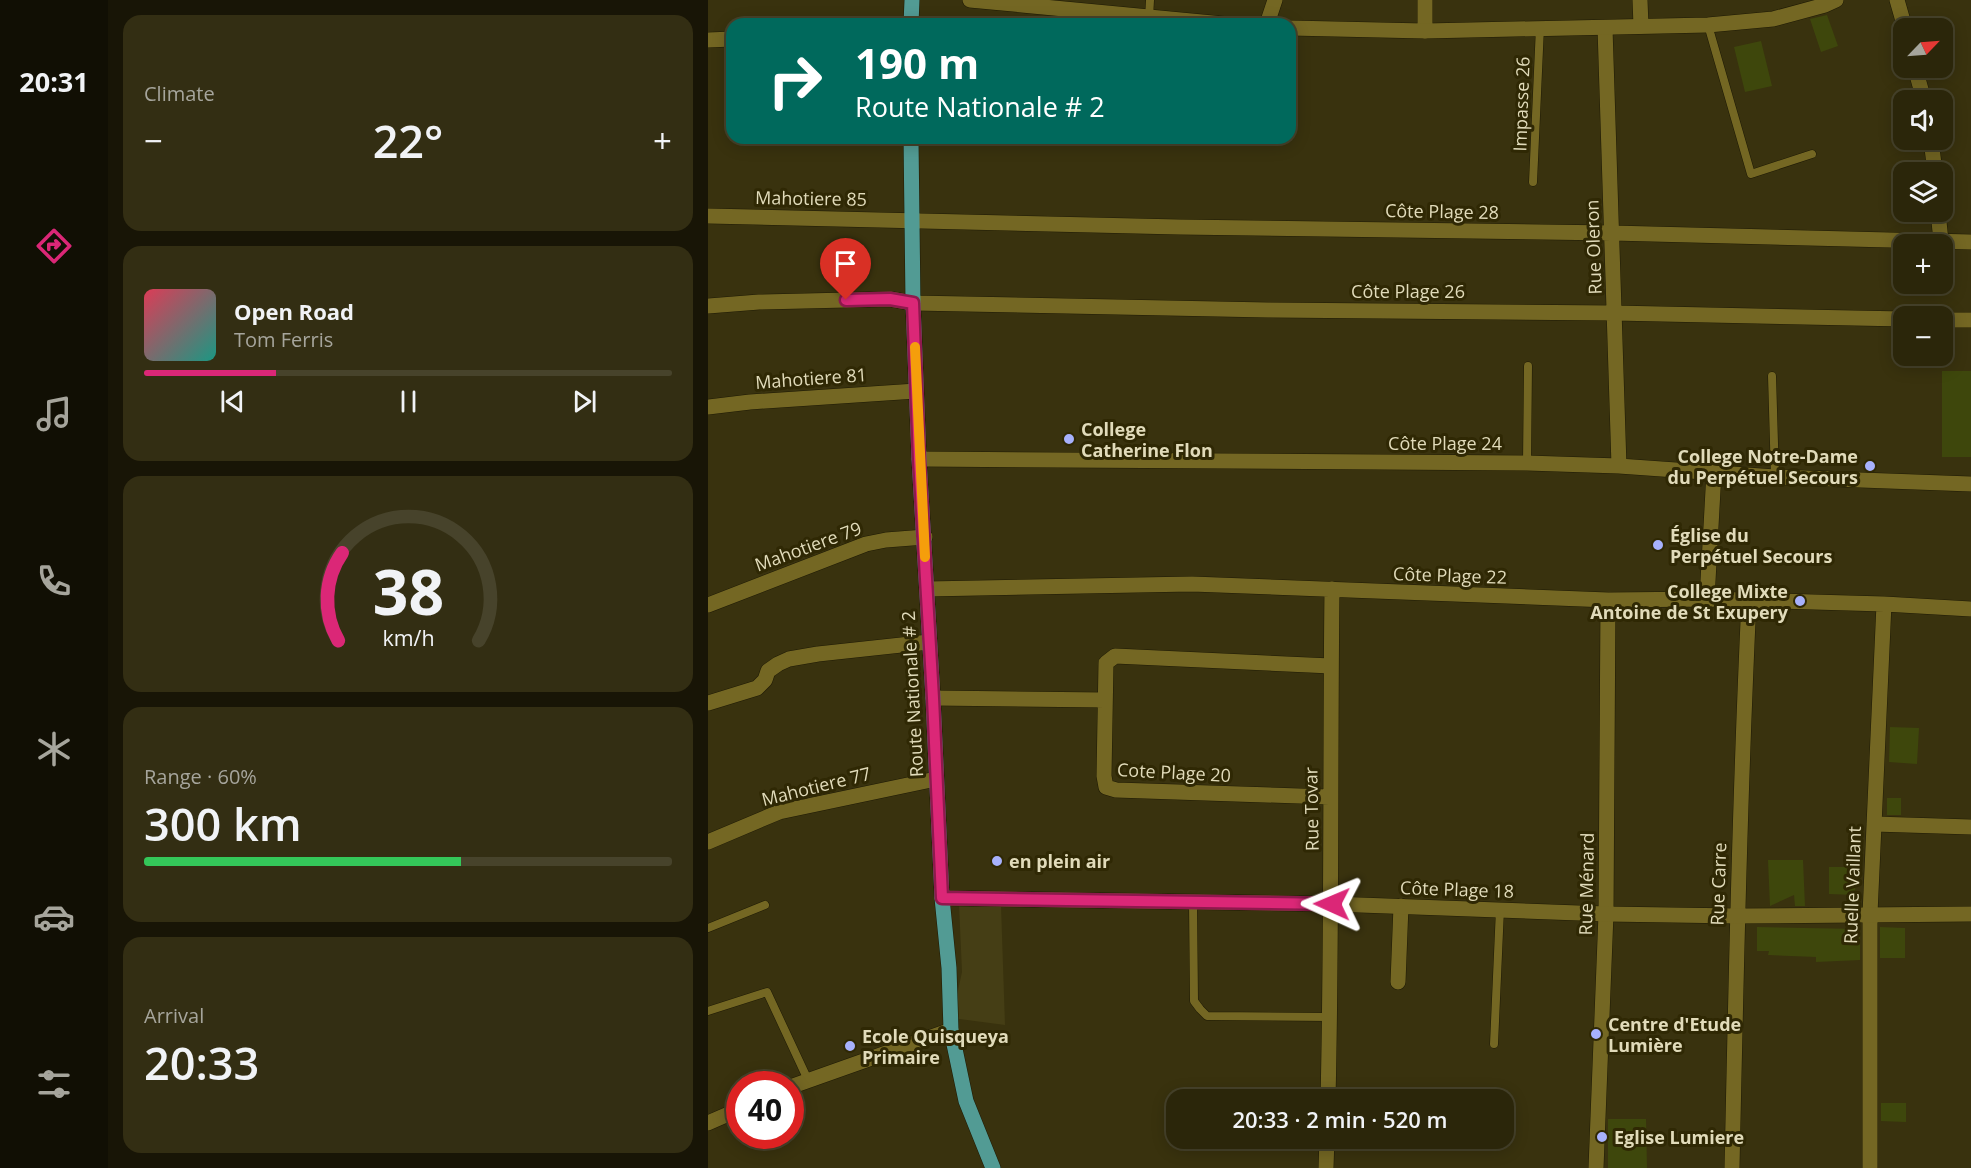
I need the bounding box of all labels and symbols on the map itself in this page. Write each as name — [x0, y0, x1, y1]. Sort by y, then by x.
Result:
north arrow — [1893, 18, 1953, 78]
street label: Impasse 26 — [1507, 56, 1535, 152]
street label: Mahotiere 85 — [755, 185, 867, 211]
street label: Côte Plage 28 — [1385, 198, 1499, 224]
street label: Rue Oleron — [1579, 199, 1607, 295]
pin — [820, 238, 871, 300]
street label: Côte Plage 26 — [1351, 279, 1465, 303]
street label: Mahotiere 81 — [754, 362, 868, 394]
place label: College Catherine Flon — [1081, 417, 1213, 462]
street label: Côte Plage 24 — [1388, 431, 1502, 455]
marker: College Catherine Flon — [1062, 432, 1076, 446]
place label: College Notre-Dame du Perpétuel Secours — [1668, 444, 1858, 489]
marker: College Notre-Dame du Perpétuel Secours — [1863, 459, 1877, 473]
street label: Mahotiere 79 — [751, 516, 865, 576]
place label: Église du Perpétuel Secours — [1670, 523, 1833, 568]
marker: Église du Perpétuel Secours — [1651, 538, 1665, 552]
street label: Côte Plage 22 — [1393, 561, 1507, 589]
place label: College Mixte Antoine de St Exupery — [1590, 579, 1789, 624]
marker: College Mixte Antoine de St Exupery — [1793, 594, 1807, 608]
street label: Route Nationale # 2 — [896, 610, 928, 778]
street label: Cote Plage 20 — [1117, 757, 1231, 787]
street label: Mahotiere 77 — [759, 761, 873, 811]
street label: Rue Tovar — [1298, 766, 1324, 851]
street label: Ruelle Vaillant — [1838, 826, 1866, 944]
street label: Rue Ménard — [1573, 832, 1599, 936]
street label: Rue Carre — [1705, 842, 1731, 926]
place label: en plein air — [1009, 849, 1110, 873]
marker: en plein air — [990, 854, 1004, 868]
position arrow — [1300, 872, 1364, 936]
street label: Côte Plage 18 — [1400, 875, 1514, 903]
place label: Centre d'Etude Lumière — [1608, 1012, 1741, 1057]
place label: Ecole Quisqueya Primaire — [862, 1024, 1009, 1069]
marker: Centre d'Etude Lumière — [1589, 1027, 1603, 1041]
marker: Ecole Quisqueya Primaire — [843, 1039, 857, 1053]
speed limit sign: 40 — [726, 1071, 804, 1149]
place label: Eglise Lumiere — [1614, 1125, 1744, 1149]
marker: Eglise Lumiere — [1595, 1130, 1609, 1144]

